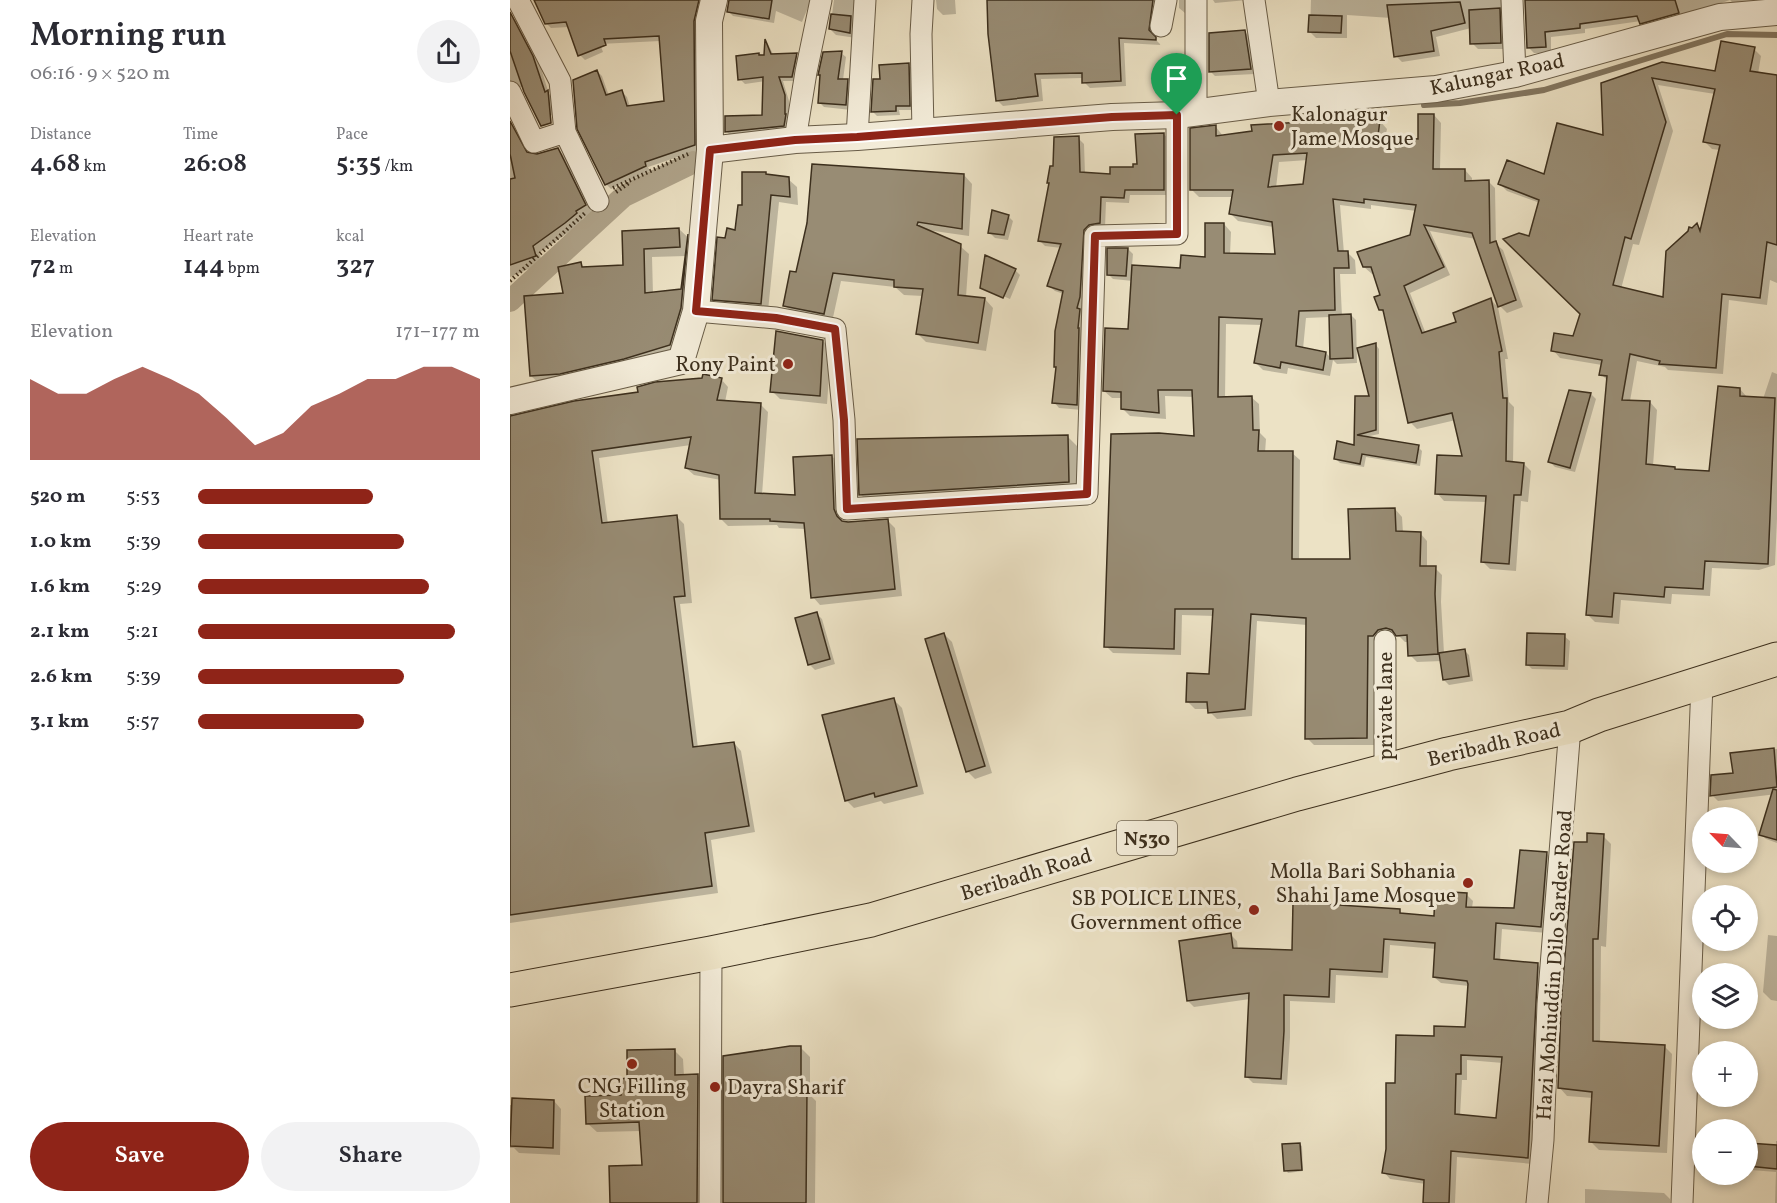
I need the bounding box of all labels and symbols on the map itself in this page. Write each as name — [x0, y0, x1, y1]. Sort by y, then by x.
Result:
street label: Kalungar Road — [1427, 47, 1567, 104]
pin — [1151, 53, 1202, 115]
place label: Kalonagur Jame Mosque — [1291, 101, 1414, 154]
marker: Kalonagur Jame Mosque — [1272, 119, 1286, 133]
place label: Rony Paint — [675, 351, 776, 380]
marker: Rony Paint — [781, 357, 795, 371]
street label: private lane — [1372, 651, 1401, 760]
street label: Beribadh Road — [1425, 716, 1564, 775]
north arrow — [1692, 807, 1758, 873]
street label: Hazi Mohiuddin Dilo Sarder Road — [1530, 809, 1581, 1121]
road number: N530 — [1117, 821, 1177, 855]
street label: Beribadh Road — [957, 842, 1096, 909]
place label: Molla Bari Sobhania Shahi Jame Mosque — [1270, 858, 1456, 911]
marker: Molla Bari Sobhania Shahi Jame Mosque — [1461, 876, 1475, 890]
place label: SB POLICE LINES, Government office — [1070, 885, 1242, 938]
marker: SB POLICE LINES, Government office — [1247, 903, 1261, 917]
marker: CNG Filling Station — [625, 1057, 639, 1071]
place label: CNG Filling Station — [578, 1073, 686, 1126]
place label: Dayra Sharif — [727, 1074, 846, 1103]
marker: Dayra Sharif — [708, 1080, 722, 1094]

